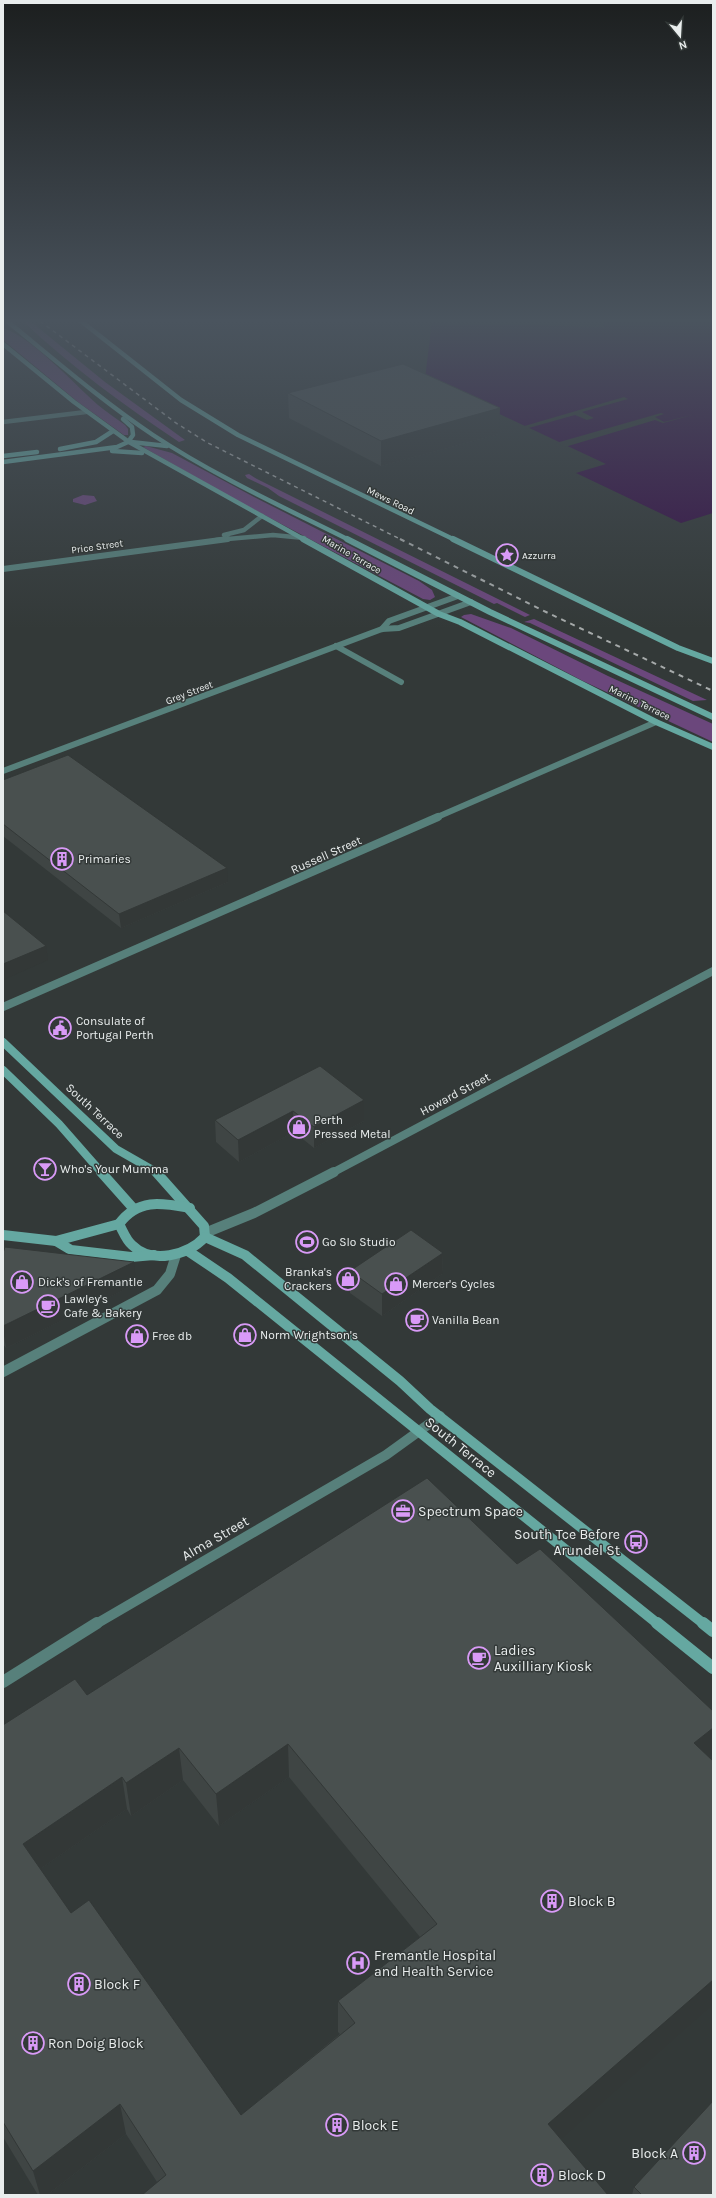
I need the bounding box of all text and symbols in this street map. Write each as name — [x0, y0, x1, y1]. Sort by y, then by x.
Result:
north arrow — [660, 16, 700, 56]
text: N — [677, 38, 689, 52]
street label: Mews Road — [365, 484, 416, 518]
street label: Marine Terrace — [320, 533, 383, 577]
street label: Price Street — [70, 537, 124, 557]
place icon: Azzurra — [494, 542, 520, 568]
place label: Azzurra — [522, 550, 556, 562]
street label: Grey Street — [164, 678, 215, 707]
street label: Marine Terrace — [607, 683, 672, 723]
street label: Russell Street — [288, 833, 364, 877]
building icon: Primaries — [49, 846, 75, 872]
place label: Primaries — [78, 852, 131, 866]
place label: Consulate of Portugal Perth — [76, 1014, 154, 1042]
public building icon: Consulate of Portugal Perth — [47, 1015, 73, 1041]
street label: Howard Street — [418, 1069, 493, 1118]
street label: South Terrace — [63, 1080, 127, 1142]
place label: Perth Pressed Metal — [314, 1113, 391, 1141]
shop icon: Perth Pressed Metal — [286, 1114, 312, 1140]
bar icon: Who's Your Mumma — [32, 1156, 58, 1182]
place label: Who's Your Mumma — [60, 1162, 169, 1176]
sports icon: Go Slo Studio — [294, 1229, 320, 1255]
place label: Go Slo Studio — [322, 1235, 395, 1249]
place label: Branka's Crackers — [284, 1265, 332, 1293]
shop icon: Branka's Crackers — [335, 1266, 361, 1292]
shop icon: Dick's of Fremantle — [9, 1269, 35, 1295]
shop icon: Mercer's Cycles — [383, 1271, 409, 1297]
place label: Dick's of Fremantle — [38, 1275, 143, 1289]
place label: Mercer's Cycles — [412, 1277, 495, 1291]
place label: Lawley's Cafe & Bakery — [64, 1292, 142, 1320]
cafe icon: Lawley's Cafe & Bakery — [35, 1293, 61, 1319]
cafe icon: Vanilla Bean — [404, 1307, 430, 1333]
place label: Vanilla Bean — [432, 1313, 499, 1327]
shop icon: Norm Wrightson's — [232, 1322, 258, 1348]
shop icon: Free db — [124, 1323, 150, 1349]
place label: Norm Wrightson's — [260, 1328, 358, 1342]
place label: Free db — [152, 1329, 192, 1343]
street label: South Terrace — [422, 1413, 500, 1481]
office icon: Spectrum Space — [390, 1498, 416, 1524]
place label: Spectrum Space — [418, 1503, 523, 1520]
street label: Alma Street — [179, 1512, 252, 1564]
place label: South Tce Before Arundel St — [514, 1526, 620, 1559]
bus stop icon: South Tce Before Arundel St — [623, 1529, 649, 1555]
place label: Ladies Auxilliary Kiosk — [494, 1642, 592, 1675]
cafe icon: Ladies Auxilliary Kiosk — [466, 1645, 492, 1671]
building icon: Block B — [539, 1888, 565, 1914]
place label: Block B — [568, 1893, 615, 1910]
place label: Fremantle Hospital and Health Service — [374, 1947, 496, 1980]
hospital icon: Fremantle Hospital and Health Service — [345, 1950, 371, 1976]
building icon: Block F — [66, 1971, 92, 1997]
place label: Block F — [94, 1976, 140, 1993]
building icon: Ron Doig Block — [20, 2030, 46, 2056]
place label: Ron Doig Block — [48, 2035, 144, 2052]
building icon: Block E — [324, 2112, 350, 2138]
place label: Block E — [352, 2117, 399, 2134]
building icon: Block A — [681, 2140, 707, 2166]
place label: Block A — [631, 2145, 678, 2162]
building icon: Block D — [529, 2162, 555, 2188]
place label: Block D — [558, 2167, 606, 2184]

